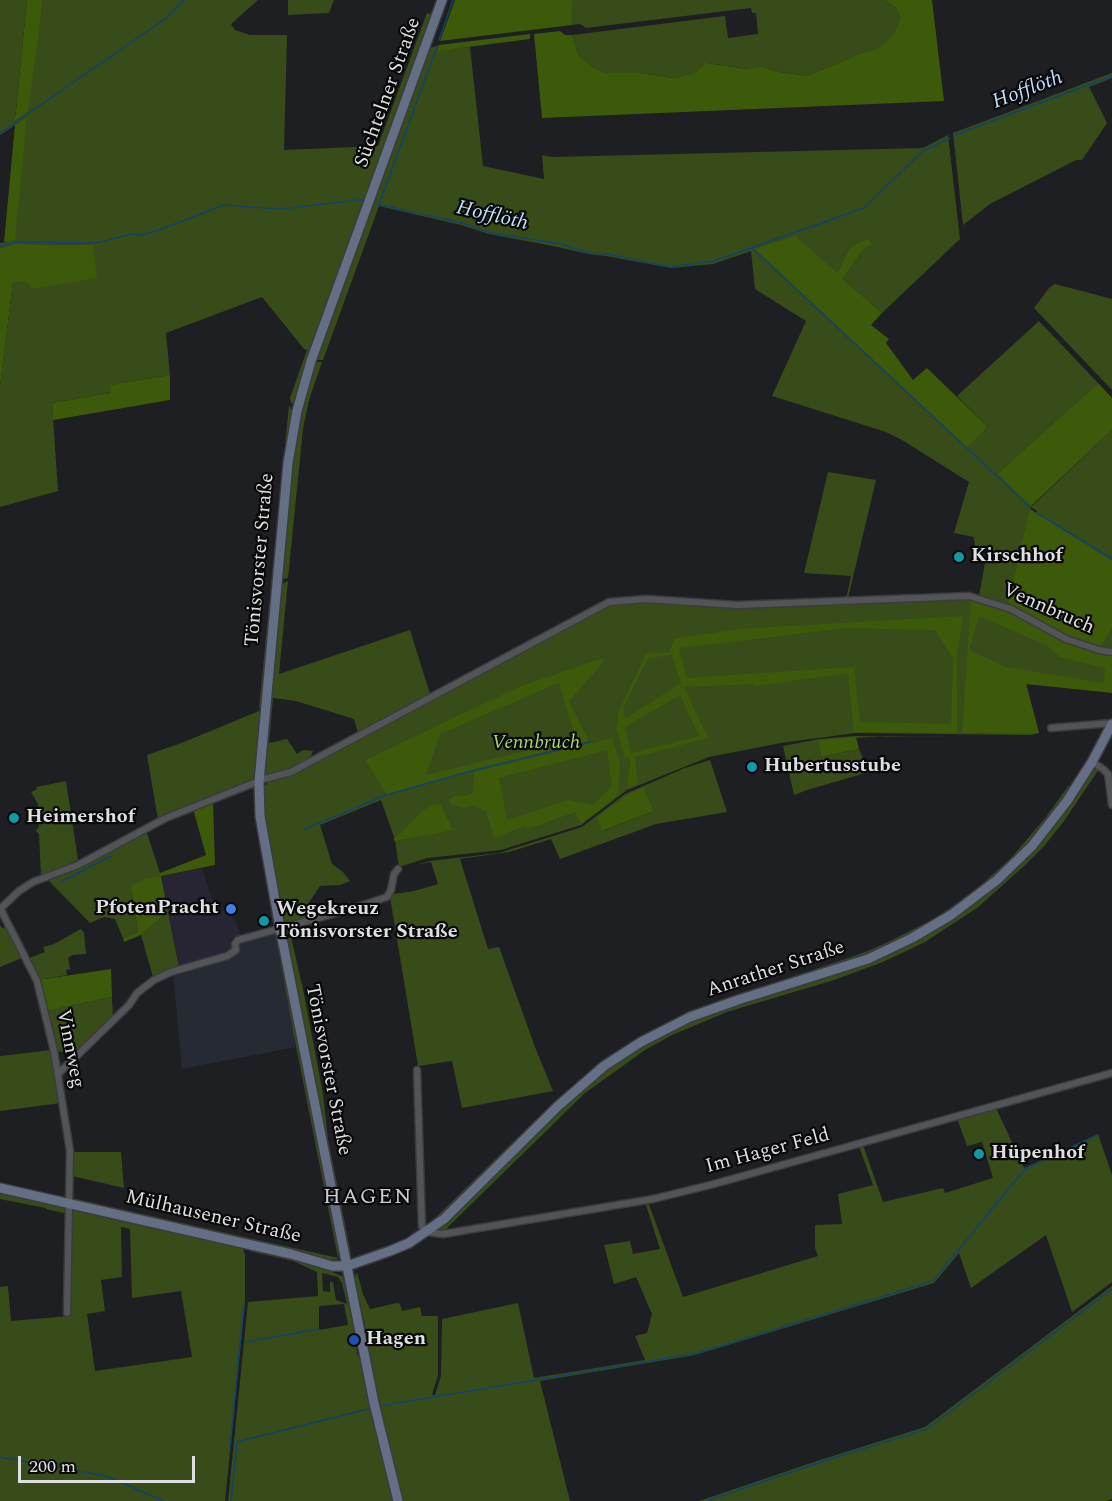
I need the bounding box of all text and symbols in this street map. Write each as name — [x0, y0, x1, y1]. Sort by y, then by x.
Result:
street label: Süchtelner Straße — [351, 15, 427, 171]
water label: Hofflöth — [989, 66, 1067, 116]
water label: Hofflöth — [454, 197, 530, 237]
street label: Tönisvorster Straße — [241, 472, 281, 648]
place label: Kirschhof — [971, 545, 1063, 569]
marker: Kirschhof — [952, 550, 966, 564]
street label: Vennbruch — [998, 579, 1098, 641]
park label: Vennbruch — [492, 732, 580, 756]
place label: Hubertusstube — [764, 755, 901, 779]
marker: Hubertusstube — [745, 760, 759, 774]
place label: Heimershof — [26, 806, 135, 830]
marker: Heimershof — [7, 811, 21, 825]
place label: PfotenPracht — [95, 897, 219, 921]
place label: Wegekreuz Tönisvorster Straße — [276, 898, 458, 945]
marker: PfotenPracht — [224, 902, 238, 916]
marker: Wegekreuz Tönisvorster Straße — [257, 914, 271, 928]
street label: Anrather Straße — [704, 936, 848, 1004]
street label: Tönisvorster Straße — [299, 982, 355, 1158]
street label: Vinnweg — [50, 1008, 88, 1090]
street label: Im Hager Feld — [703, 1124, 833, 1180]
place label: Hüpenhof — [991, 1142, 1084, 1166]
marker: Hüpenhof — [972, 1147, 986, 1161]
street label: Mülhausener Straße — [123, 1186, 303, 1250]
district label: HAGEN — [323, 1186, 413, 1212]
place label: Hagen — [366, 1328, 426, 1352]
marker: Hagen — [347, 1333, 361, 1347]
scale bar — [21, 1444, 198, 1482]
text: 200 m — [29, 1453, 76, 1480]

